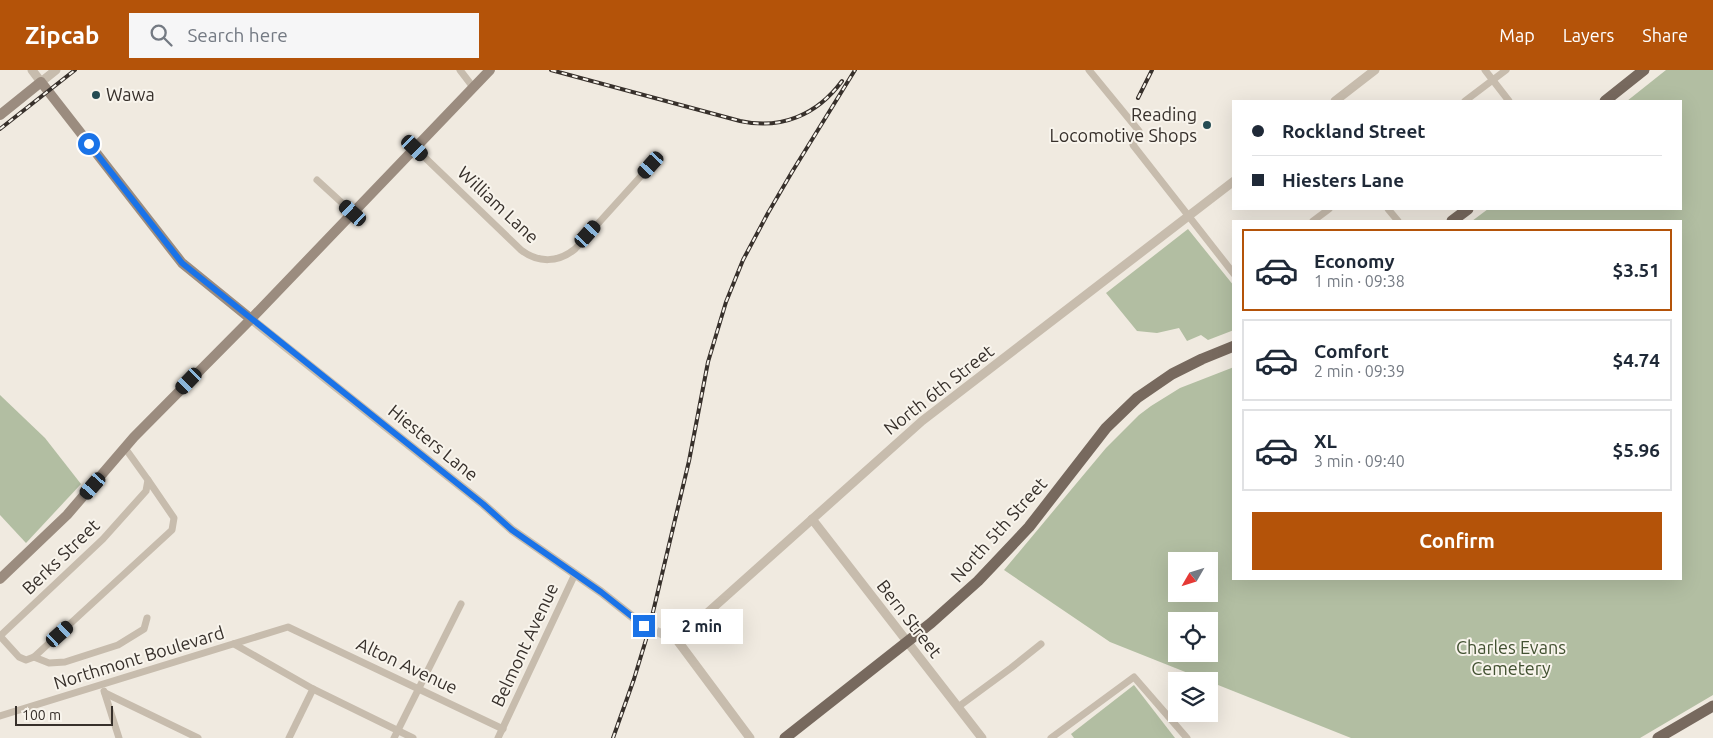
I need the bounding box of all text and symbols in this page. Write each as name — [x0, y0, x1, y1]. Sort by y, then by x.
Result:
search box — [129, 13, 479, 58]
icon: search — [147, 21, 175, 49]
text: Zipcab — [25, 22, 99, 49]
text: Search here — [187, 24, 288, 46]
text: Map — [1499, 25, 1535, 45]
text: Layers — [1563, 25, 1614, 45]
text: Share — [1642, 25, 1688, 45]
place label: Wawa — [106, 84, 155, 104]
marker: Wawa — [90, 89, 102, 101]
place label: Reading Locomotive Shops — [1050, 104, 1197, 145]
marker: Reading Locomotive Shops — [1201, 119, 1213, 131]
text: Rockland Street — [1282, 120, 1426, 142]
car — [398, 132, 431, 164]
route start — [78, 133, 100, 155]
car — [635, 149, 666, 181]
street label: William Lane — [454, 162, 543, 247]
text: Hiesters Lane — [1282, 169, 1404, 191]
car — [336, 197, 369, 229]
car — [572, 218, 603, 250]
icon: car — [1254, 248, 1299, 293]
text: Economy — [1314, 250, 1395, 272]
text: $3.51 — [1612, 259, 1660, 281]
text: 1 min · 09:38 — [1314, 272, 1405, 290]
icon: car — [1254, 338, 1299, 383]
street label: North 6th Street — [880, 340, 997, 438]
text: Comfort — [1314, 340, 1389, 362]
text: $4.74 — [1612, 349, 1660, 371]
text: 2 min · 09:39 — [1314, 362, 1405, 380]
car — [173, 365, 204, 397]
street label: Hiesters Lane — [385, 400, 482, 484]
icon: car — [1254, 428, 1299, 473]
text: XL — [1314, 430, 1337, 452]
text: $5.96 — [1612, 439, 1660, 461]
text: 3 min · 09:40 — [1314, 452, 1405, 470]
car — [77, 470, 108, 502]
street label: North 5th Street — [946, 473, 1050, 586]
button: Confirm — [1252, 512, 1662, 570]
street label: Berks Street — [18, 515, 103, 598]
north arrow — [1168, 552, 1218, 602]
map controls — [1168, 552, 1218, 722]
street label: Bern Street — [873, 576, 946, 661]
street label: Belmont Avenue — [487, 580, 562, 710]
callout: 2 min — [662, 608, 744, 644]
button: locate — [1168, 612, 1218, 662]
route end — [633, 615, 655, 637]
text: 2 min — [682, 617, 722, 635]
car — [43, 618, 76, 650]
street label: Northmont Boulevard — [51, 622, 226, 693]
street label: Alton Avenue — [354, 633, 461, 697]
park label: Charles Evans Cemetery — [1456, 637, 1566, 678]
button: layers — [1168, 672, 1218, 722]
scale bar — [15, 703, 112, 726]
text: 100 m — [22, 707, 61, 723]

